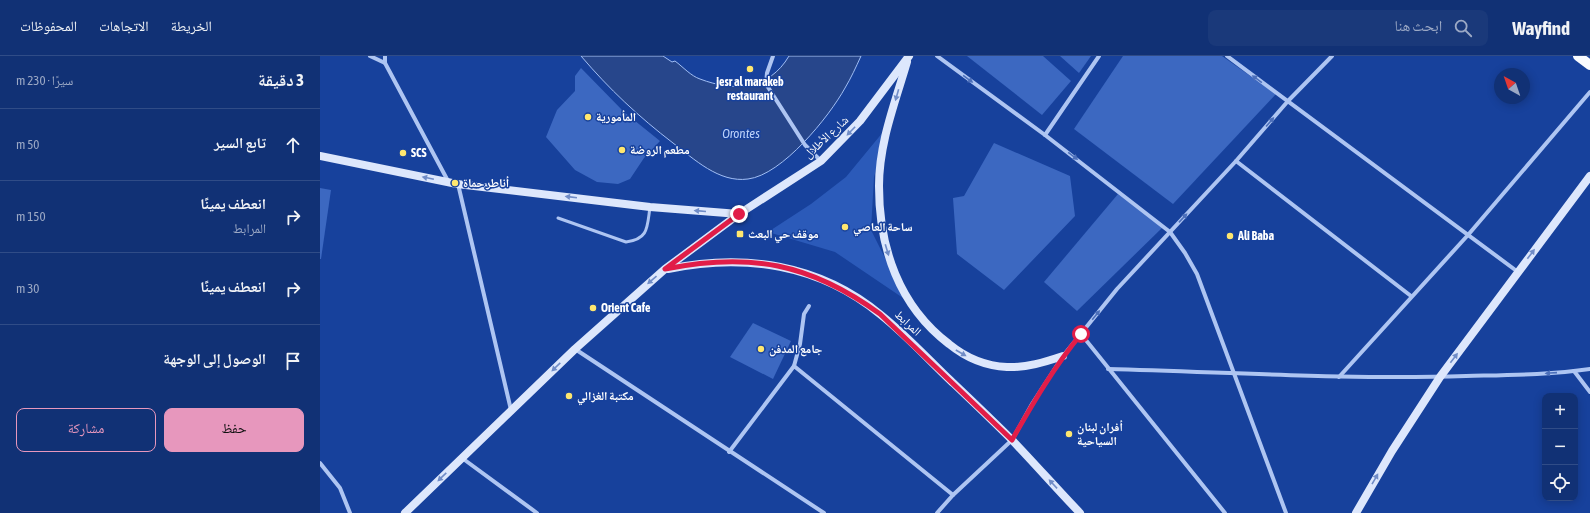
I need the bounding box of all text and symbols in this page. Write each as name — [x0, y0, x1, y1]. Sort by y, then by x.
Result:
search box — [1208, 10, 1488, 46]
text: ابحث هنا — [1394, 17, 1442, 34]
icon: search — [1452, 17, 1474, 39]
text: Wayfind — [1512, 17, 1570, 39]
text: المحفوظات — [20, 18, 77, 34]
text: الاتجاهات — [99, 18, 149, 34]
text: الخريطة — [171, 18, 212, 34]
marker: jesr al marakeb restaurant — [745, 64, 755, 74]
north arrow — [1494, 68, 1530, 104]
text: 3 دقيقة — [258, 70, 304, 90]
text: سيرًا · 230 m — [16, 73, 73, 88]
one-way arrow — [1252, 74, 1263, 83]
place label: jesr al marakeb restaurant — [715, 75, 784, 103]
one-way arrow — [963, 75, 974, 83]
one-way arrow — [894, 89, 900, 101]
place label: المأمورية — [596, 110, 636, 124]
marker: المأمورية — [583, 112, 593, 122]
street label: شارع الأطلال — [801, 113, 852, 162]
one-way arrow — [1265, 117, 1274, 127]
water label: Orontes — [722, 126, 760, 141]
one-way arrow — [846, 126, 855, 136]
text: تابع السير — [214, 134, 266, 151]
icon: ahead — [282, 134, 304, 156]
text: 50 m — [16, 137, 39, 152]
place label: مطعم الروضة — [630, 143, 690, 158]
marker: مطعم الروضة — [617, 145, 627, 155]
place label: SCS — [411, 146, 426, 160]
marker: SCS — [398, 148, 408, 158]
one-way arrow — [1068, 152, 1078, 160]
one-way arrow — [422, 174, 434, 180]
place label: أناطر حماة — [463, 176, 509, 190]
marker: أناطر حماة — [450, 178, 460, 188]
one-way arrow — [565, 194, 577, 201]
text: انعطف يمينًا — [200, 195, 266, 212]
route end — [730, 205, 748, 223]
icon: right — [282, 206, 304, 228]
one-way arrow — [694, 208, 706, 214]
text: 150 m — [16, 209, 46, 224]
one-way arrow — [1178, 213, 1187, 223]
place label: ساحة العاصي — [853, 220, 913, 237]
text: المرابط — [233, 221, 266, 236]
marker: ساحة العاصي — [840, 222, 850, 232]
place label: موقف حي البعث — [748, 227, 819, 244]
marker: موقف حي البعث — [735, 229, 745, 239]
place label: Ali Baba — [1237, 229, 1274, 243]
marker: Ali Baba — [1225, 231, 1235, 241]
one-way arrow — [884, 245, 890, 257]
one-way arrow — [1527, 249, 1535, 259]
one-way arrow — [648, 275, 657, 284]
text: انعطف يمينًا — [200, 278, 266, 295]
icon: right — [282, 278, 304, 300]
text: 30 m — [16, 281, 39, 296]
place label: Orient Cafe — [601, 301, 651, 315]
marker: Orient Cafe — [588, 303, 598, 313]
street label: المرابط — [892, 307, 924, 339]
one-way arrow — [1092, 310, 1100, 321]
route start — [1072, 325, 1090, 343]
place label: جامع المدفن — [769, 342, 823, 357]
marker: جامع المدفن — [756, 344, 766, 354]
one-way arrow — [955, 349, 967, 356]
text: الوصول إلى الوجهة — [163, 350, 266, 367]
icon: arrive — [282, 350, 304, 372]
one-way arrow — [1449, 353, 1458, 364]
one-way arrow — [551, 362, 561, 372]
one-way arrow — [1545, 370, 1557, 377]
place label: مكتبة الغزالي — [577, 389, 634, 406]
marker: مكتبة الغزالي — [564, 391, 574, 401]
map controls — [1542, 393, 1578, 501]
button: + — [1542, 393, 1578, 429]
button: مشاركة — [16, 408, 156, 452]
button: حفظ — [164, 408, 304, 452]
place label: أفران لبنان السياحية — [1077, 420, 1123, 448]
marker: أفران لبنان السياحية — [1064, 429, 1074, 439]
button: − — [1542, 429, 1578, 465]
button: locate — [1542, 465, 1578, 501]
one-way arrow — [437, 472, 447, 482]
one-way arrow — [1372, 473, 1379, 485]
one-way arrow — [1049, 479, 1058, 490]

